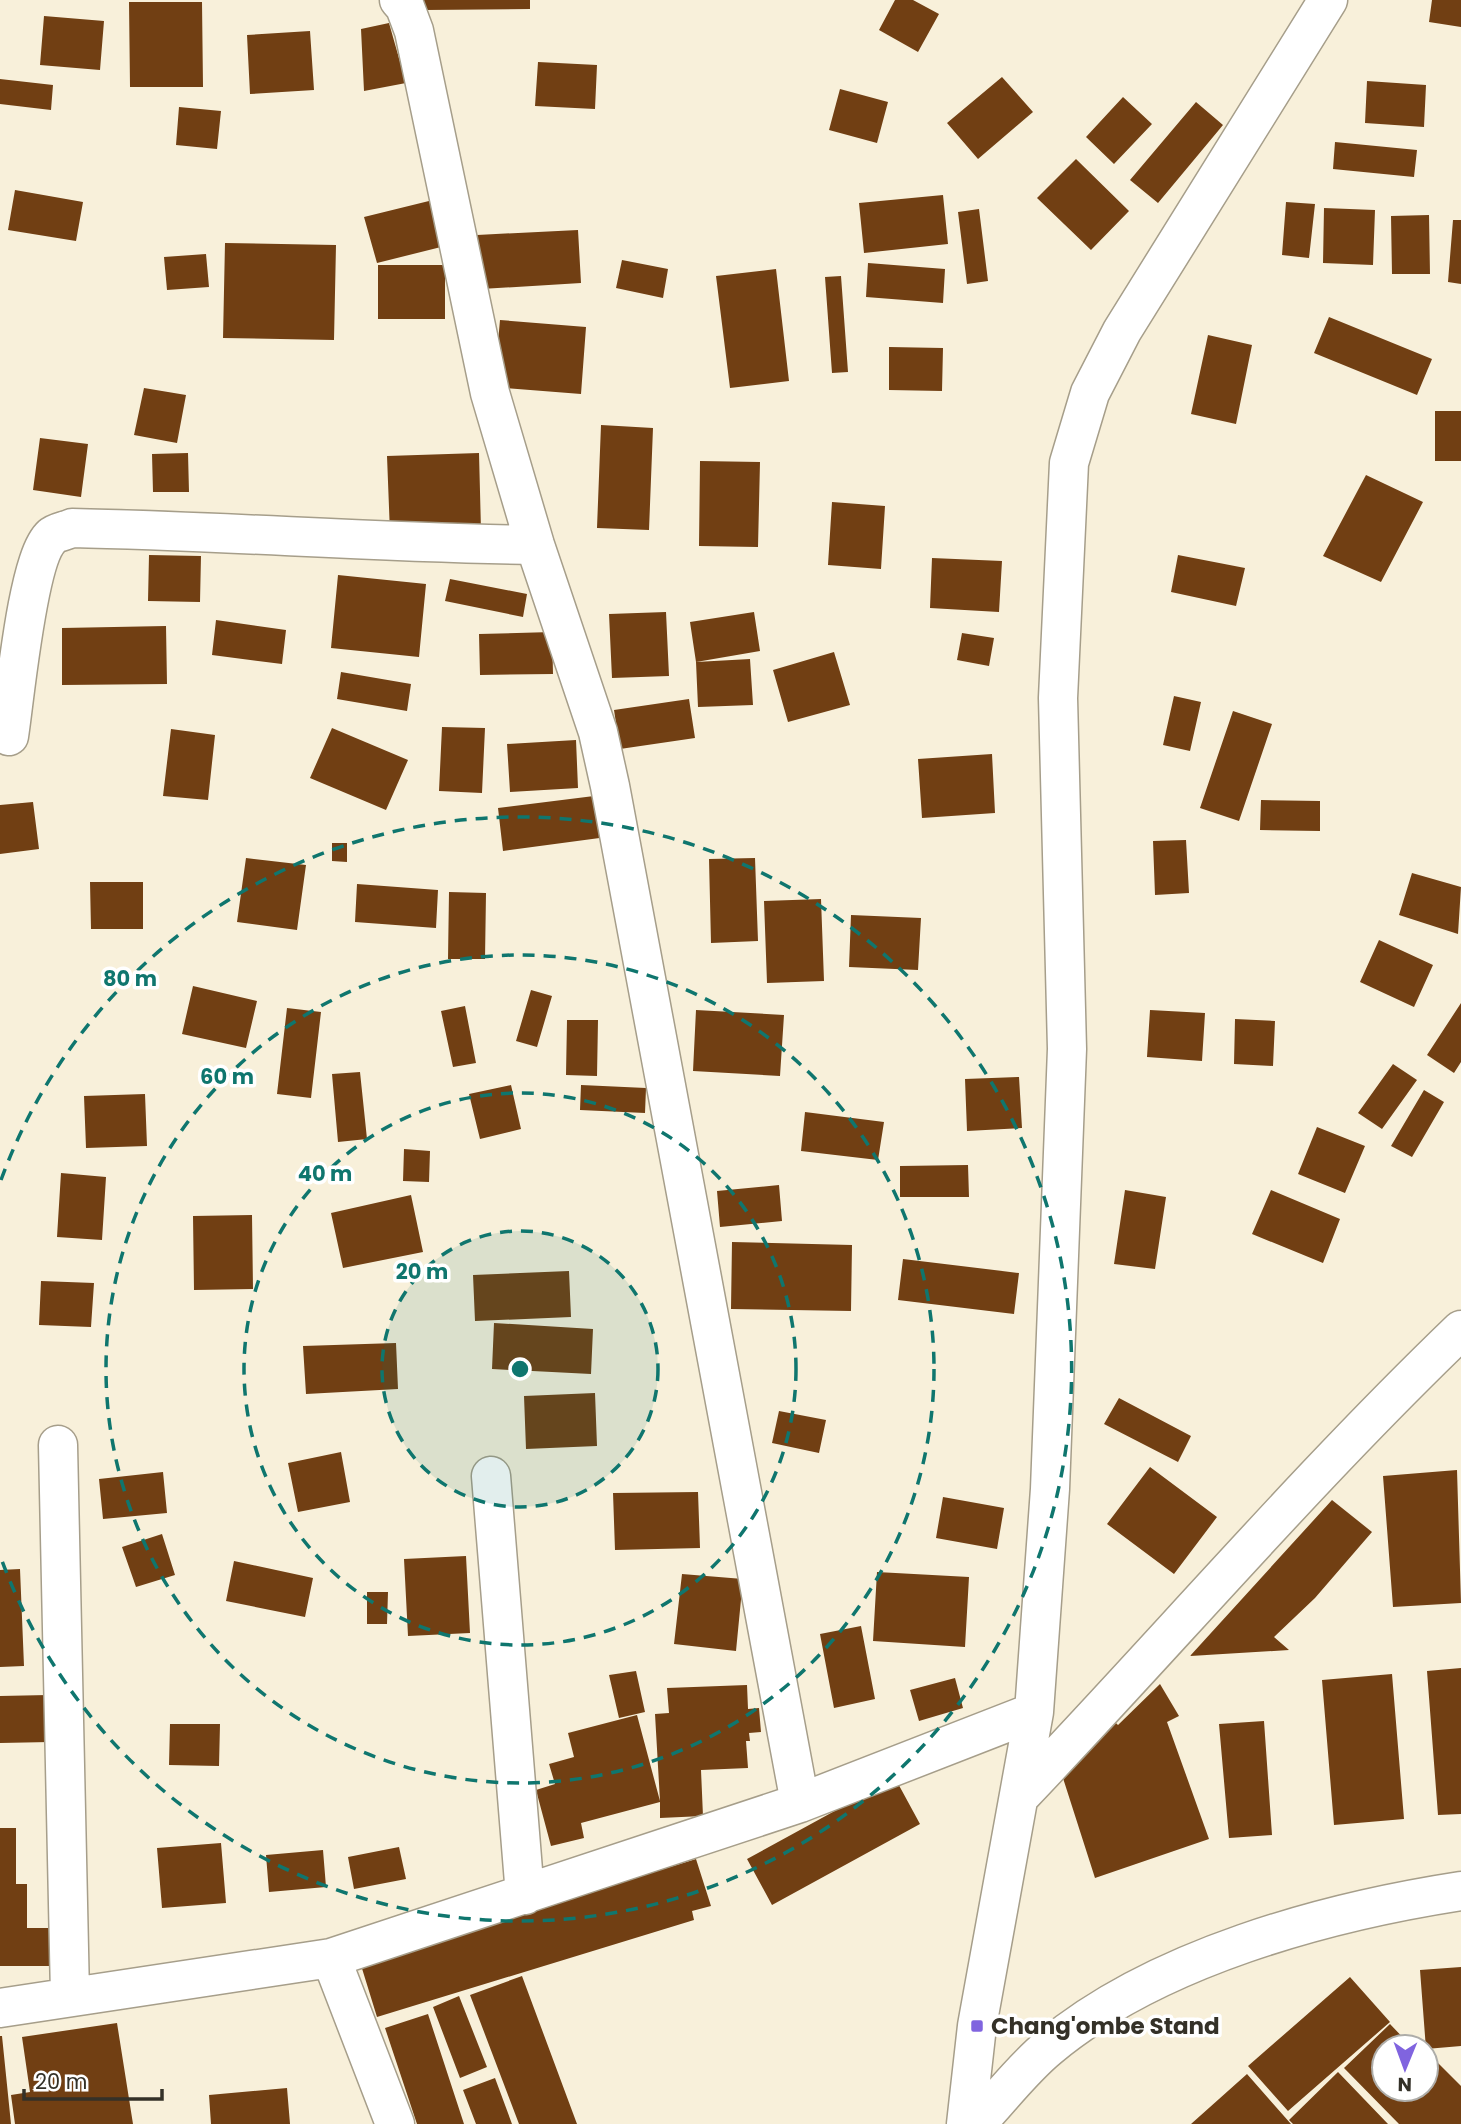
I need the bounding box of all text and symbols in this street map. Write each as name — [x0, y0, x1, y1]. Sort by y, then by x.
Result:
text: 80 m — [103, 964, 157, 993]
text: 60 m — [200, 1062, 254, 1091]
text: 40 m — [298, 1159, 352, 1188]
text: 20 m — [396, 1257, 448, 1286]
centre of rings — [508, 1357, 532, 1381]
place label: Chang'ombe Stand — [991, 2010, 1220, 2042]
marker: Chang'ombe Stand — [969, 2018, 985, 2034]
north arrow — [1370, 2033, 1440, 2103]
scale bar — [24, 2058, 163, 2102]
text: 20 m — [35, 2067, 88, 2096]
text: N — [1397, 2071, 1412, 2098]

